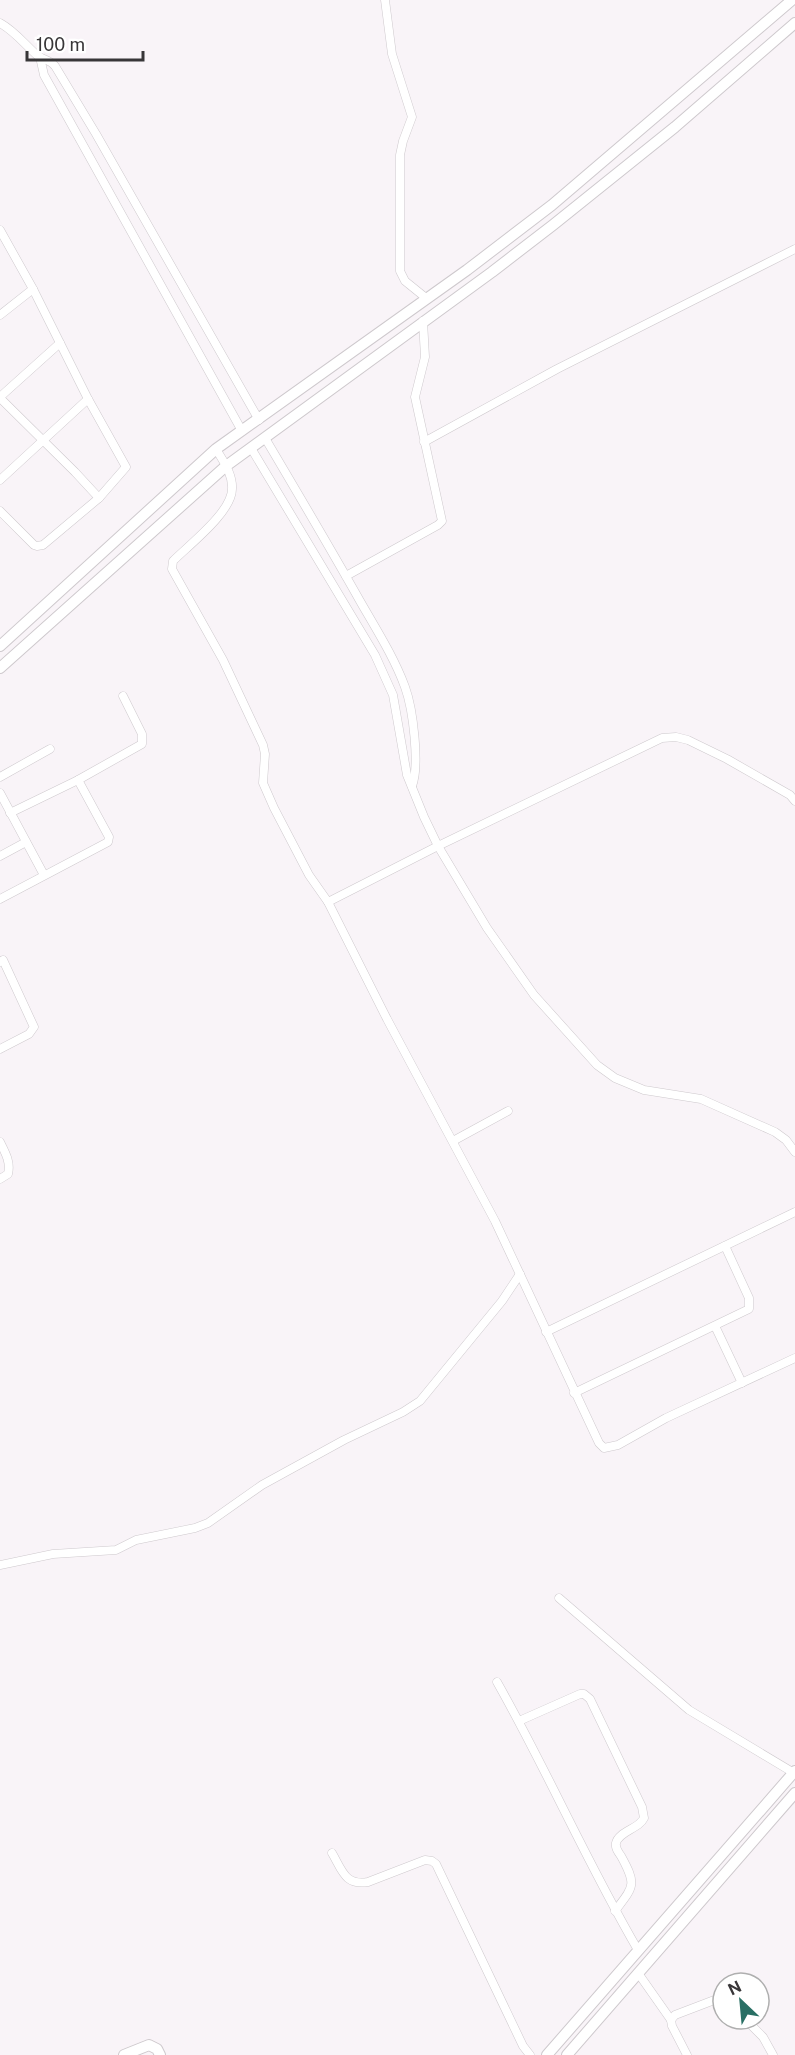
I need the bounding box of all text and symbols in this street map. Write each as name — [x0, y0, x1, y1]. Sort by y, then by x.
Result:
scale bar — [27, 24, 142, 62]
text: 100 m — [36, 34, 85, 55]
north arrow — [711, 1971, 771, 2031]
text: N — [725, 1977, 744, 1999]

